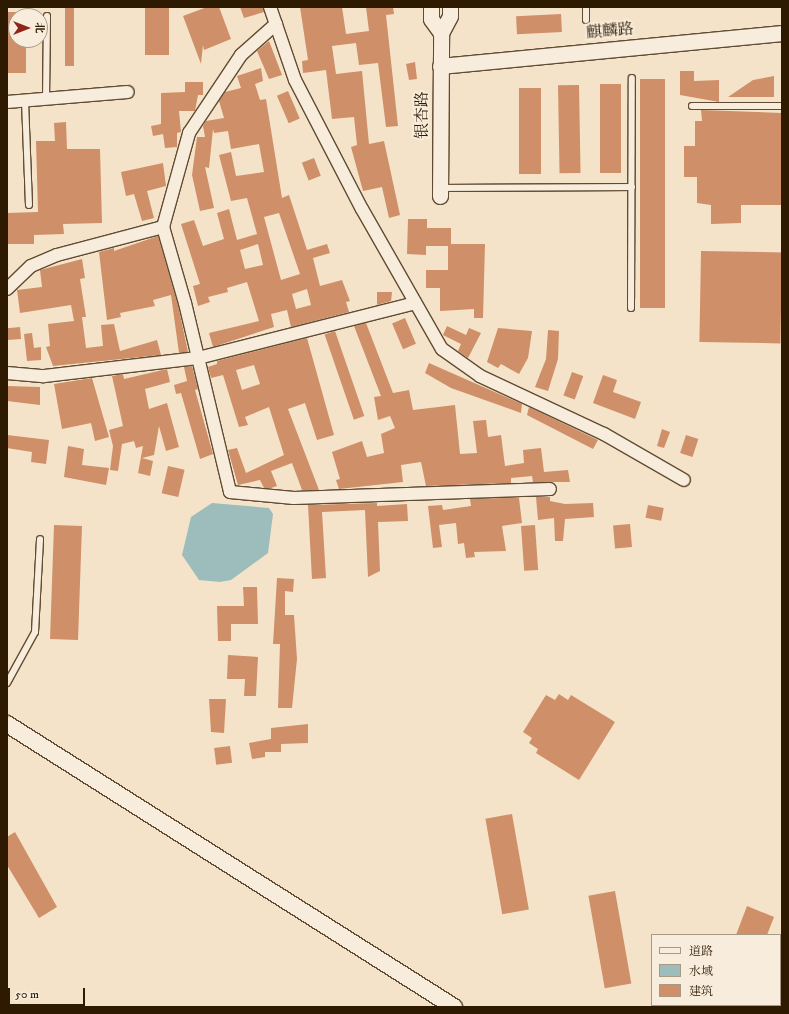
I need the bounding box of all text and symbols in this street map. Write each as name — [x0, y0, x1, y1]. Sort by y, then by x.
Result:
north arrow — [8, 8, 48, 48]
street label: 麒麟路 — [585, 19, 635, 43]
text: 北 — [32, 23, 46, 34]
street label: 银杏路 — [412, 91, 432, 139]
legend — [651, 934, 781, 1006]
text: 道路 — [689, 944, 713, 959]
text: 水域 — [689, 964, 713, 979]
scale bar — [10, 980, 87, 1006]
text: 建筑 — [689, 984, 713, 999]
text: 50 m — [15, 987, 39, 1002]

